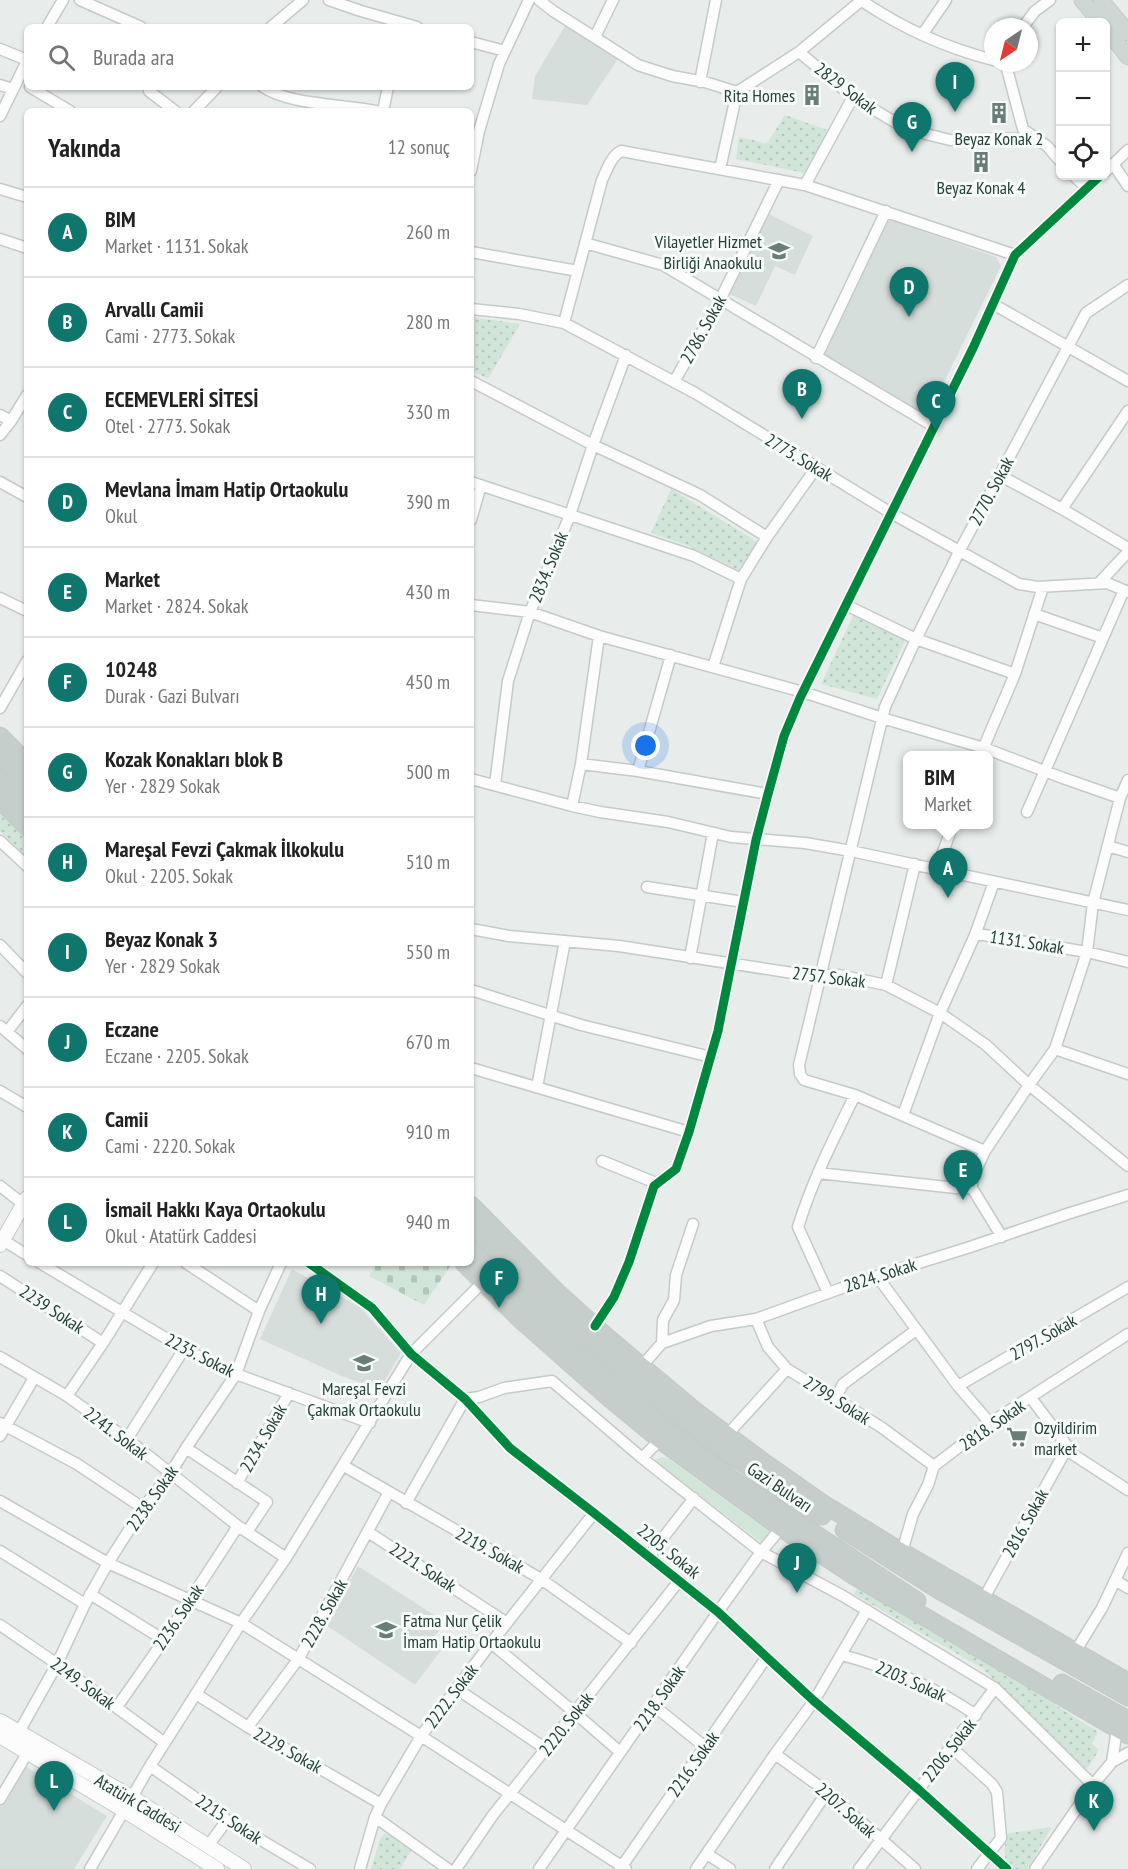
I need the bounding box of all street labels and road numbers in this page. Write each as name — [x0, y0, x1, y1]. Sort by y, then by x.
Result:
street label: 2829 Sokak — [810, 57, 882, 119]
street label: 2786. Sokak — [675, 291, 731, 367]
street label: 2773. Sokak — [761, 428, 837, 486]
street label: 2770. Sokak — [963, 453, 1019, 529]
street label: 2834. Sokak — [523, 528, 573, 606]
street label: 1131. Sokak — [988, 925, 1066, 959]
street label: 2757. Sokak — [791, 961, 867, 993]
street label: 2824. Sokak — [841, 1252, 919, 1298]
street label: 2239 Sokak — [15, 1280, 89, 1338]
street label: 2797. Sokak — [1006, 1309, 1080, 1365]
street label: 2235. Sokak — [161, 1328, 239, 1382]
street label: 2799. Sokak — [799, 1370, 875, 1430]
street label: 2818. Sokak — [955, 1394, 1029, 1456]
street label: 2234. Sokak — [234, 1400, 292, 1476]
street label: 2241. Sokak — [79, 1401, 153, 1465]
street label: Gazi Bulvarı — [743, 1457, 817, 1517]
street label: 2238. Sokak — [121, 1461, 183, 1535]
street label: 2816. Sokak — [997, 1485, 1053, 1561]
street label: 2205. Sokak — [633, 1518, 705, 1584]
street label: 2219. Sokak — [452, 1522, 528, 1578]
street label: 2221. Sokak — [385, 1537, 461, 1597]
street label: 2228. Sokak — [296, 1575, 352, 1651]
street label: 2236. Sokak — [148, 1580, 208, 1654]
street label: 2249. Sokak — [46, 1652, 120, 1714]
street label: 2203. Sokak — [872, 1655, 950, 1707]
street label: 2222. Sokak — [419, 1659, 483, 1733]
street label: 2218. Sokak — [628, 1661, 690, 1735]
street label: 2220. Sokak — [534, 1687, 598, 1761]
street label: 2206. Sokak — [917, 1713, 981, 1787]
street label: 2229. Sokak — [250, 1722, 326, 1778]
street label: 2216. Sokak — [662, 1727, 724, 1801]
street label: Atatürk Caddesi — [91, 1768, 185, 1838]
street label: 2207. Sokak — [811, 1777, 881, 1843]
street label: 2215. Sokak — [191, 1789, 267, 1849]

